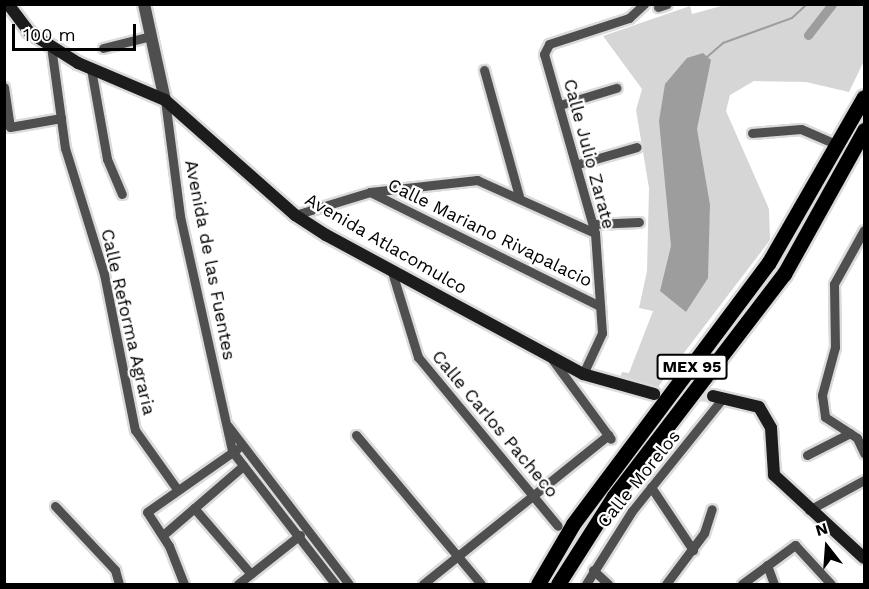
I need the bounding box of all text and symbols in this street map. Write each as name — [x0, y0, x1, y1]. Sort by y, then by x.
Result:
scale bar — [15, 12, 140, 50]
text: 100 m — [23, 24, 76, 45]
street label: Calle Julio Zarate — [559, 76, 619, 232]
street label: Avenida de las Fuentes — [180, 158, 240, 362]
street label: Calle Mariano Rivapalacio — [384, 174, 596, 292]
street label: Avenida Atlacomulco — [301, 188, 471, 300]
street label: Calle Reforma Agraria — [96, 226, 160, 418]
street label: Calle Carlos Pacheco — [427, 346, 563, 502]
road number: MEX 95 — [656, 354, 728, 380]
street label: Calle Morelos — [593, 426, 685, 532]
north arrow — [797, 517, 857, 577]
text: N — [813, 518, 830, 540]

